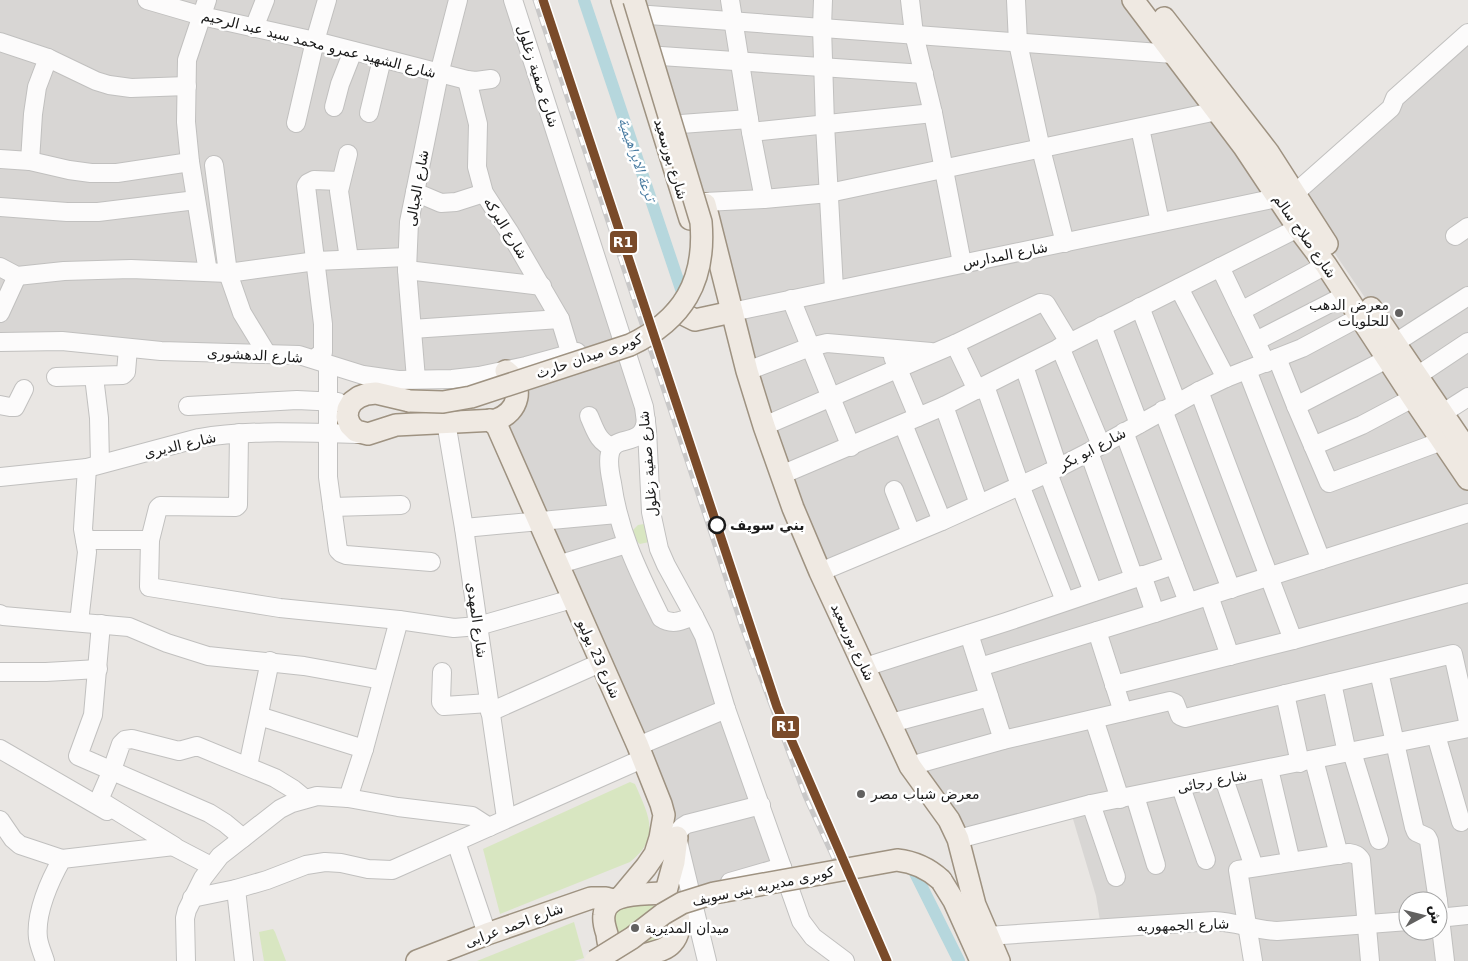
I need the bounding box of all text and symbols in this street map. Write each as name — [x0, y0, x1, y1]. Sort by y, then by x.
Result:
street label: شارع الشهيد عمرو محمد سيد عبد الرحيم — [200, 7, 438, 82]
street label: شارع صفية زغلول — [513, 23, 562, 130]
water label: ترعة الابراهيمية — [614, 115, 661, 206]
street label: شارع بورسعيد — [650, 117, 691, 202]
street label: شارع الجبالى — [402, 149, 433, 228]
street label: شارع صلاح سالم — [1269, 191, 1340, 282]
street label: شارع البركه — [480, 194, 531, 262]
line badge: R1 — [609, 230, 638, 254]
text: R1 — [613, 234, 633, 250]
street label: شارع المدارس — [961, 239, 1049, 272]
place label: معرض الدهب للحلويات — [1309, 297, 1389, 330]
marker: معرض الدهب للحلويات — [1393, 307, 1405, 319]
street label: كوبرى ميدان حارث — [534, 330, 645, 383]
street label: شارع الدهشورى — [207, 345, 303, 366]
street label: شارع صفية زغلول — [635, 410, 662, 518]
street label: شارع ابو بكر — [1055, 424, 1129, 475]
street label: شارع الديرى — [142, 429, 218, 462]
marker: بني سويف — [708, 516, 726, 534]
place label: بني سويف — [730, 517, 804, 534]
street label: شارع المهدى — [463, 581, 490, 659]
street label: شارع بورسعيد — [827, 601, 878, 684]
street label: شارع 23 يوليو — [573, 616, 624, 701]
line badge: R1 — [771, 715, 800, 739]
text: R1 — [776, 718, 796, 734]
street label: شارع رجائى — [1176, 766, 1248, 797]
place label: معرض شباب مصر — [870, 786, 980, 803]
marker: معرض شباب مصر — [855, 788, 867, 800]
street label: كوبرى مديريه بنى سويف — [690, 863, 836, 910]
north arrow — [1398, 891, 1448, 941]
street label: شارع احمد عرابى — [463, 900, 566, 951]
text: ش — [1427, 904, 1445, 925]
street label: شارع الجمهوريه — [1136, 915, 1230, 936]
place label: ميدان المديرية — [645, 920, 729, 937]
marker: ميدان المديرية — [629, 922, 641, 934]

